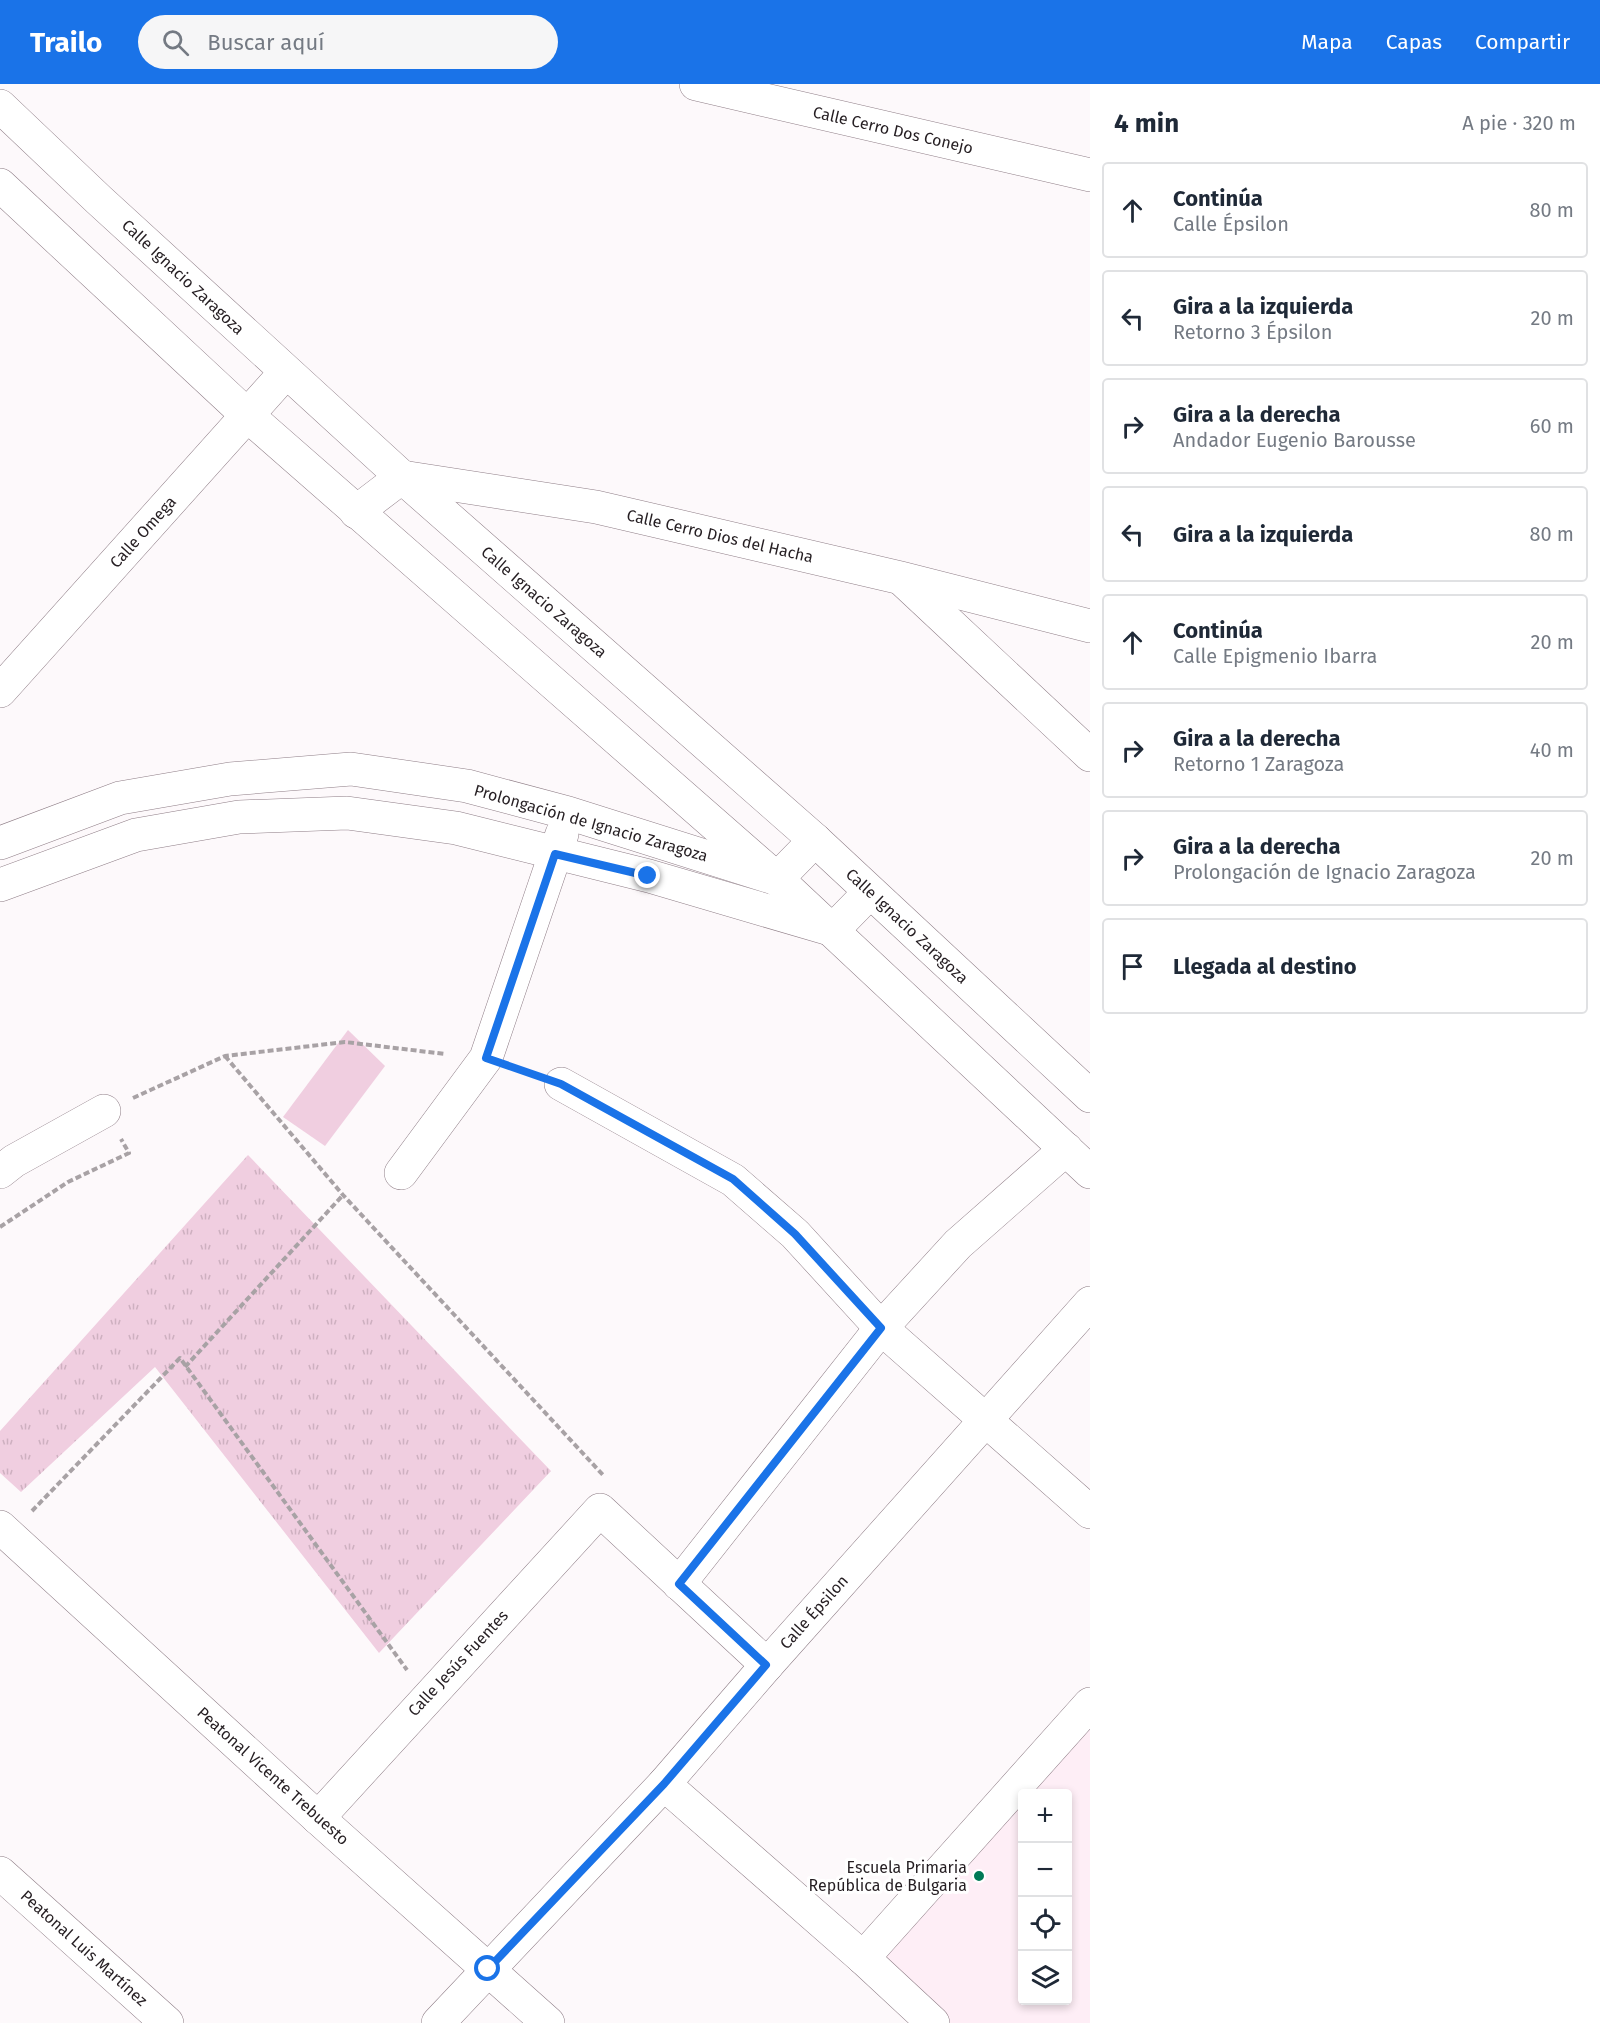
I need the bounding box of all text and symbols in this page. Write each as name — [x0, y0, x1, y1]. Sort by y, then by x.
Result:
search box — [138, 15, 558, 69]
text: Trailo — [30, 26, 102, 59]
icon: search — [159, 26, 192, 59]
text: Buscar aquí — [207, 29, 324, 56]
text: Mapa — [1301, 29, 1353, 55]
text: Capas — [1386, 29, 1442, 55]
text: Compartir — [1475, 29, 1570, 55]
street label: Calle Cerro Dos Conejo — [811, 102, 975, 158]
text: 4 min — [1114, 108, 1179, 139]
text: A pie · 320 m — [1462, 111, 1576, 135]
text: Continúa — [1173, 185, 1263, 212]
icon: ahead — [1116, 194, 1149, 227]
text: 80 m — [1529, 198, 1574, 222]
text: Calle Épsilon — [1173, 212, 1289, 236]
street label: Calle Ignacio Zaragoza — [118, 215, 248, 339]
text: Gira a la izquierda — [1173, 293, 1353, 320]
icon: left — [1116, 302, 1149, 335]
text: 20 m — [1531, 306, 1574, 330]
text: Retorno 3 Épsilon — [1173, 320, 1333, 344]
text: Gira a la derecha — [1173, 401, 1341, 428]
icon: right — [1116, 410, 1149, 443]
text: 60 m — [1530, 414, 1574, 438]
text: Andador Eugenio Barousse — [1173, 428, 1416, 452]
street label: Calle Omega — [106, 492, 180, 572]
street label: Calle Cerro Dios del Hacha — [625, 505, 815, 567]
icon: left — [1116, 518, 1149, 551]
text: Gira a la izquierda — [1173, 521, 1353, 548]
text: 80 m — [1529, 522, 1574, 546]
street label: Calle Ignacio Zaragoza — [477, 542, 611, 662]
text: Continúa — [1173, 617, 1263, 644]
icon: ahead — [1116, 626, 1149, 659]
text: 20 m — [1531, 630, 1574, 654]
text: Calle Epigmenio Ibarra — [1173, 644, 1377, 668]
text: Gira a la derecha — [1173, 725, 1341, 752]
icon: right — [1116, 734, 1149, 767]
text: 40 m — [1530, 738, 1574, 762]
text: Retorno 1 Zaragoza — [1173, 752, 1344, 776]
street label: Prolongación de Ignacio Zaragoza — [472, 780, 710, 866]
text: Gira a la derecha — [1173, 833, 1341, 860]
icon: right — [1116, 842, 1149, 875]
text: 20 m — [1531, 846, 1574, 870]
text: Prolongación de Ignacio Zaragoza — [1173, 860, 1476, 884]
route end — [634, 862, 660, 888]
street label: Calle Ignacio Zaragoza — [842, 864, 972, 988]
icon: arrive — [1116, 950, 1149, 983]
text: Llegada al destino — [1173, 953, 1357, 980]
street label: Calle Épsilon — [775, 1570, 852, 1653]
street label: Calle Jesús Fuentes — [404, 1606, 512, 1720]
street label: Peatonal Vicente Trebuesto — [193, 1703, 353, 1849]
map controls — [1018, 1789, 1072, 2005]
button: + — [1018, 1789, 1072, 1843]
button: − — [1018, 1843, 1072, 1897]
place label: Escuela Primaria República de Bulgaria — [809, 1858, 967, 1895]
marker: Escuela Primaria República de Bulgaria — [972, 1869, 986, 1883]
street label: Peatonal Luis Martínez — [17, 1886, 151, 2010]
button: locate — [1018, 1897, 1072, 1951]
button: layers — [1018, 1951, 1072, 2005]
route start — [474, 1955, 500, 1981]

